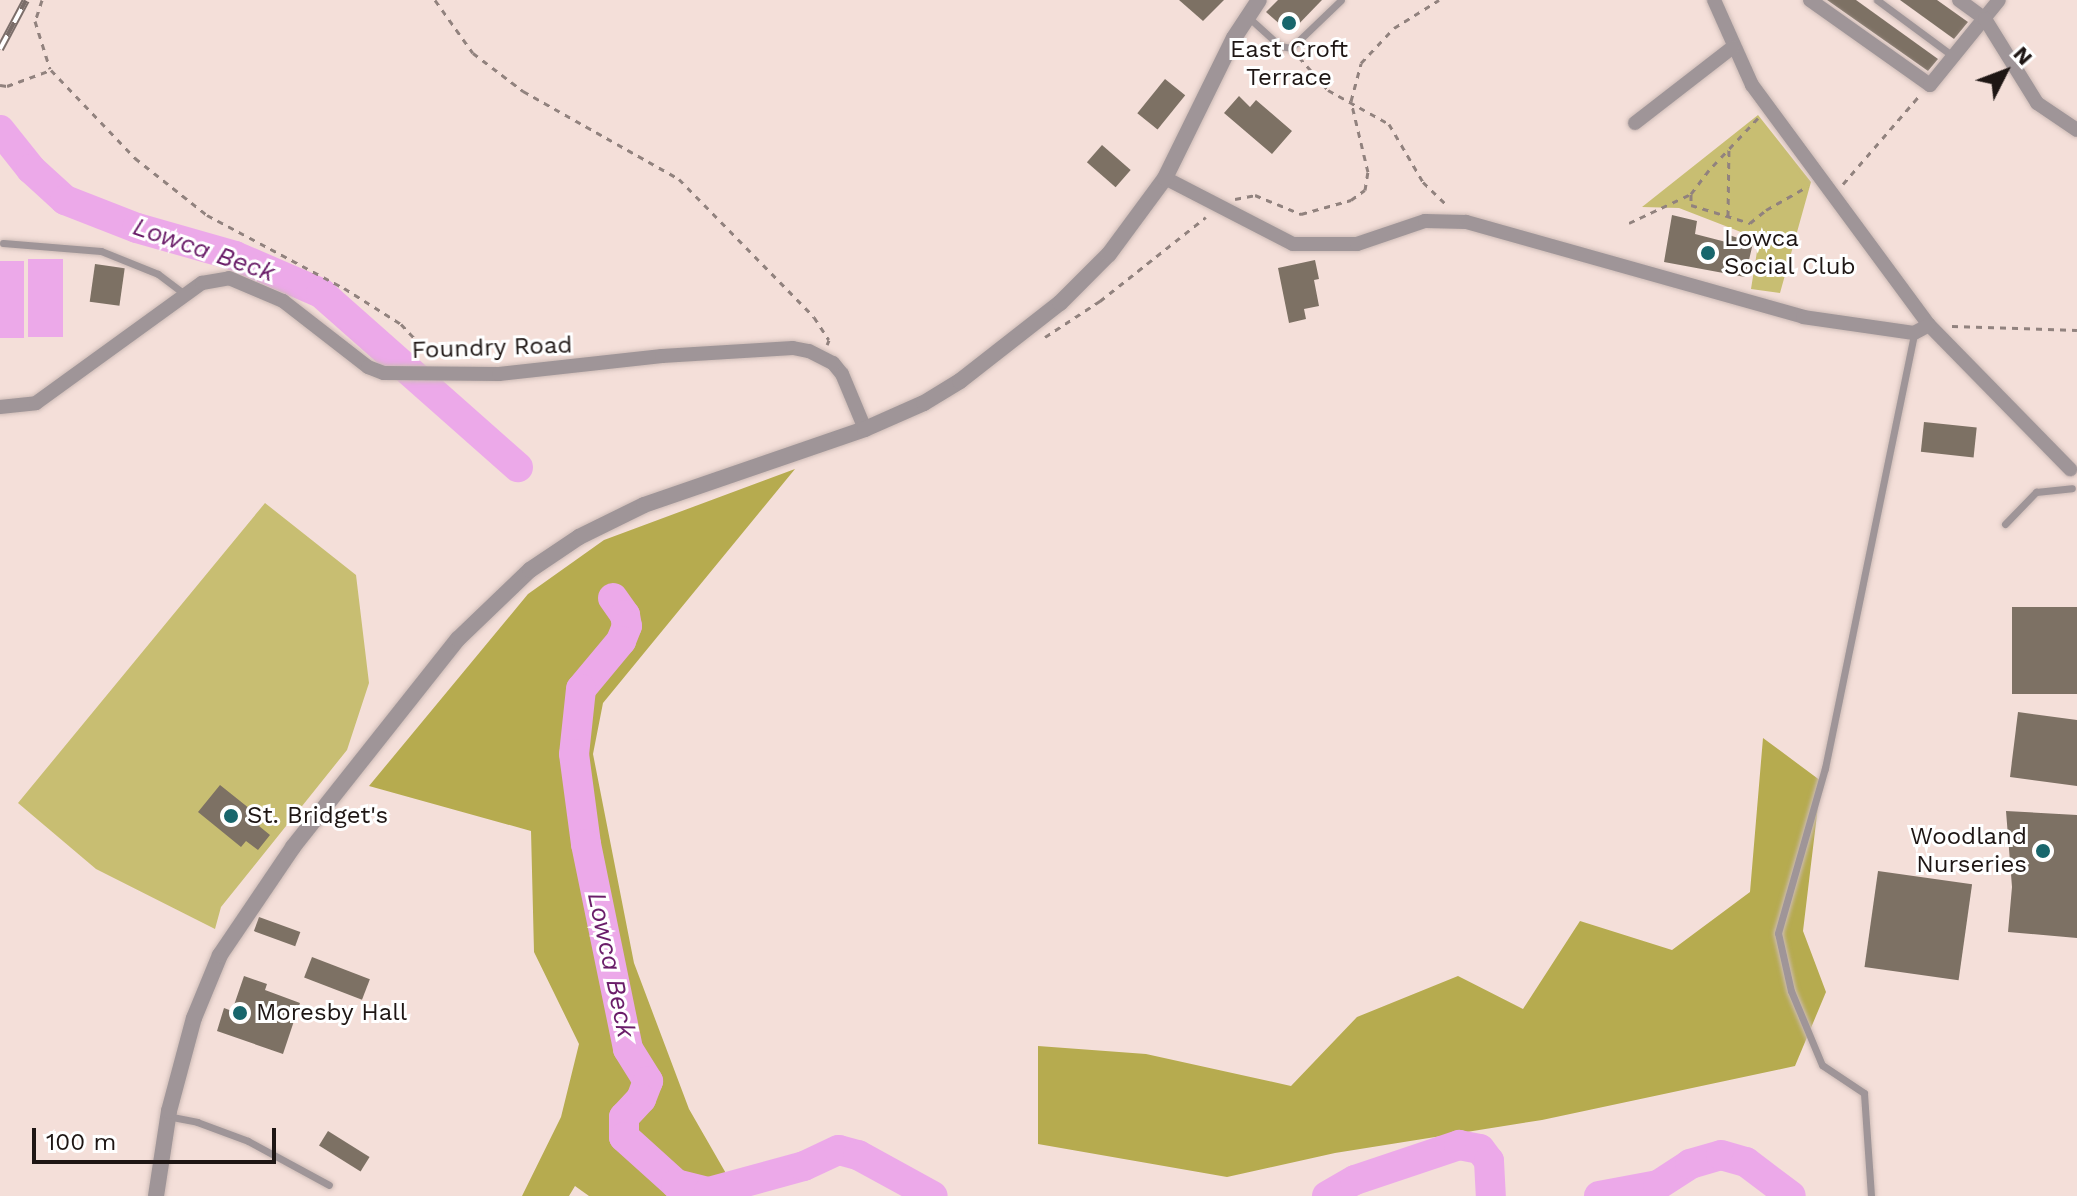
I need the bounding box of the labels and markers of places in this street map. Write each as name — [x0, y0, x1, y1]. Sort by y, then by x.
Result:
marker: East Croft Terrace — [1280, 14, 1298, 32]
place label: East Croft Terrace — [1230, 36, 1348, 92]
place label: Lowca Social Club — [1724, 225, 1856, 281]
marker: Lowca Social Club — [1699, 244, 1717, 262]
place label: St. Bridget's — [247, 802, 388, 830]
marker: St. Bridget's — [222, 807, 240, 825]
place label: Woodland Nurseries — [1910, 823, 2027, 879]
marker: Woodland Nurseries — [2034, 842, 2052, 860]
place label: Moresby Hall — [256, 999, 408, 1027]
marker: Moresby Hall — [231, 1004, 249, 1022]

